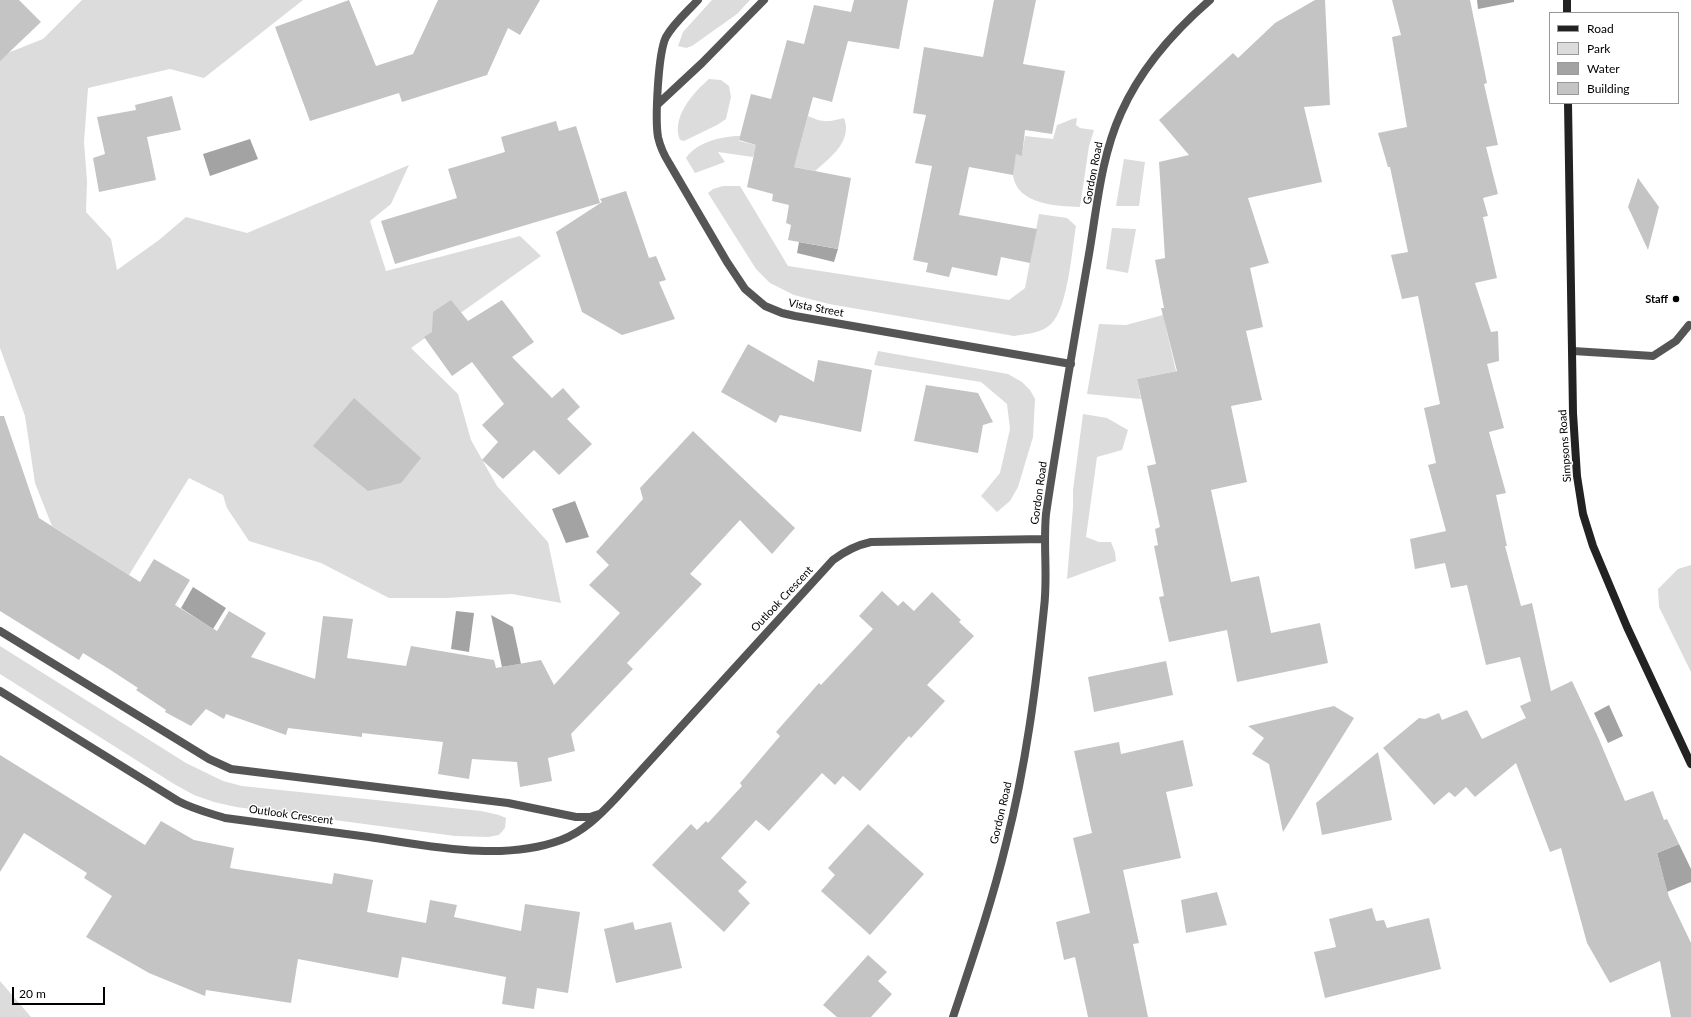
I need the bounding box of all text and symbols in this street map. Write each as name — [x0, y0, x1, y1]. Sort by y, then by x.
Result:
legend — [1549, 12, 1679, 104]
text: Road — [1587, 21, 1614, 36]
text: Park — [1587, 41, 1610, 56]
text: Water — [1587, 61, 1620, 76]
text: Building — [1587, 81, 1630, 96]
street label: Gordon Road — [1080, 140, 1106, 206]
place label: Staff — [1645, 292, 1668, 306]
marker: Staff — [1671, 294, 1681, 304]
street label: Vista Street — [787, 296, 845, 320]
street label: Simpsons Road — [1556, 409, 1574, 483]
street label: Gordon Road — [1028, 461, 1050, 525]
street label: Outlook Crescent — [748, 563, 816, 635]
street label: Gordon Road — [987, 780, 1015, 846]
street label: Outlook Crescent — [248, 803, 334, 827]
scale bar — [14, 979, 107, 1005]
text: 20 m — [19, 986, 46, 1001]

